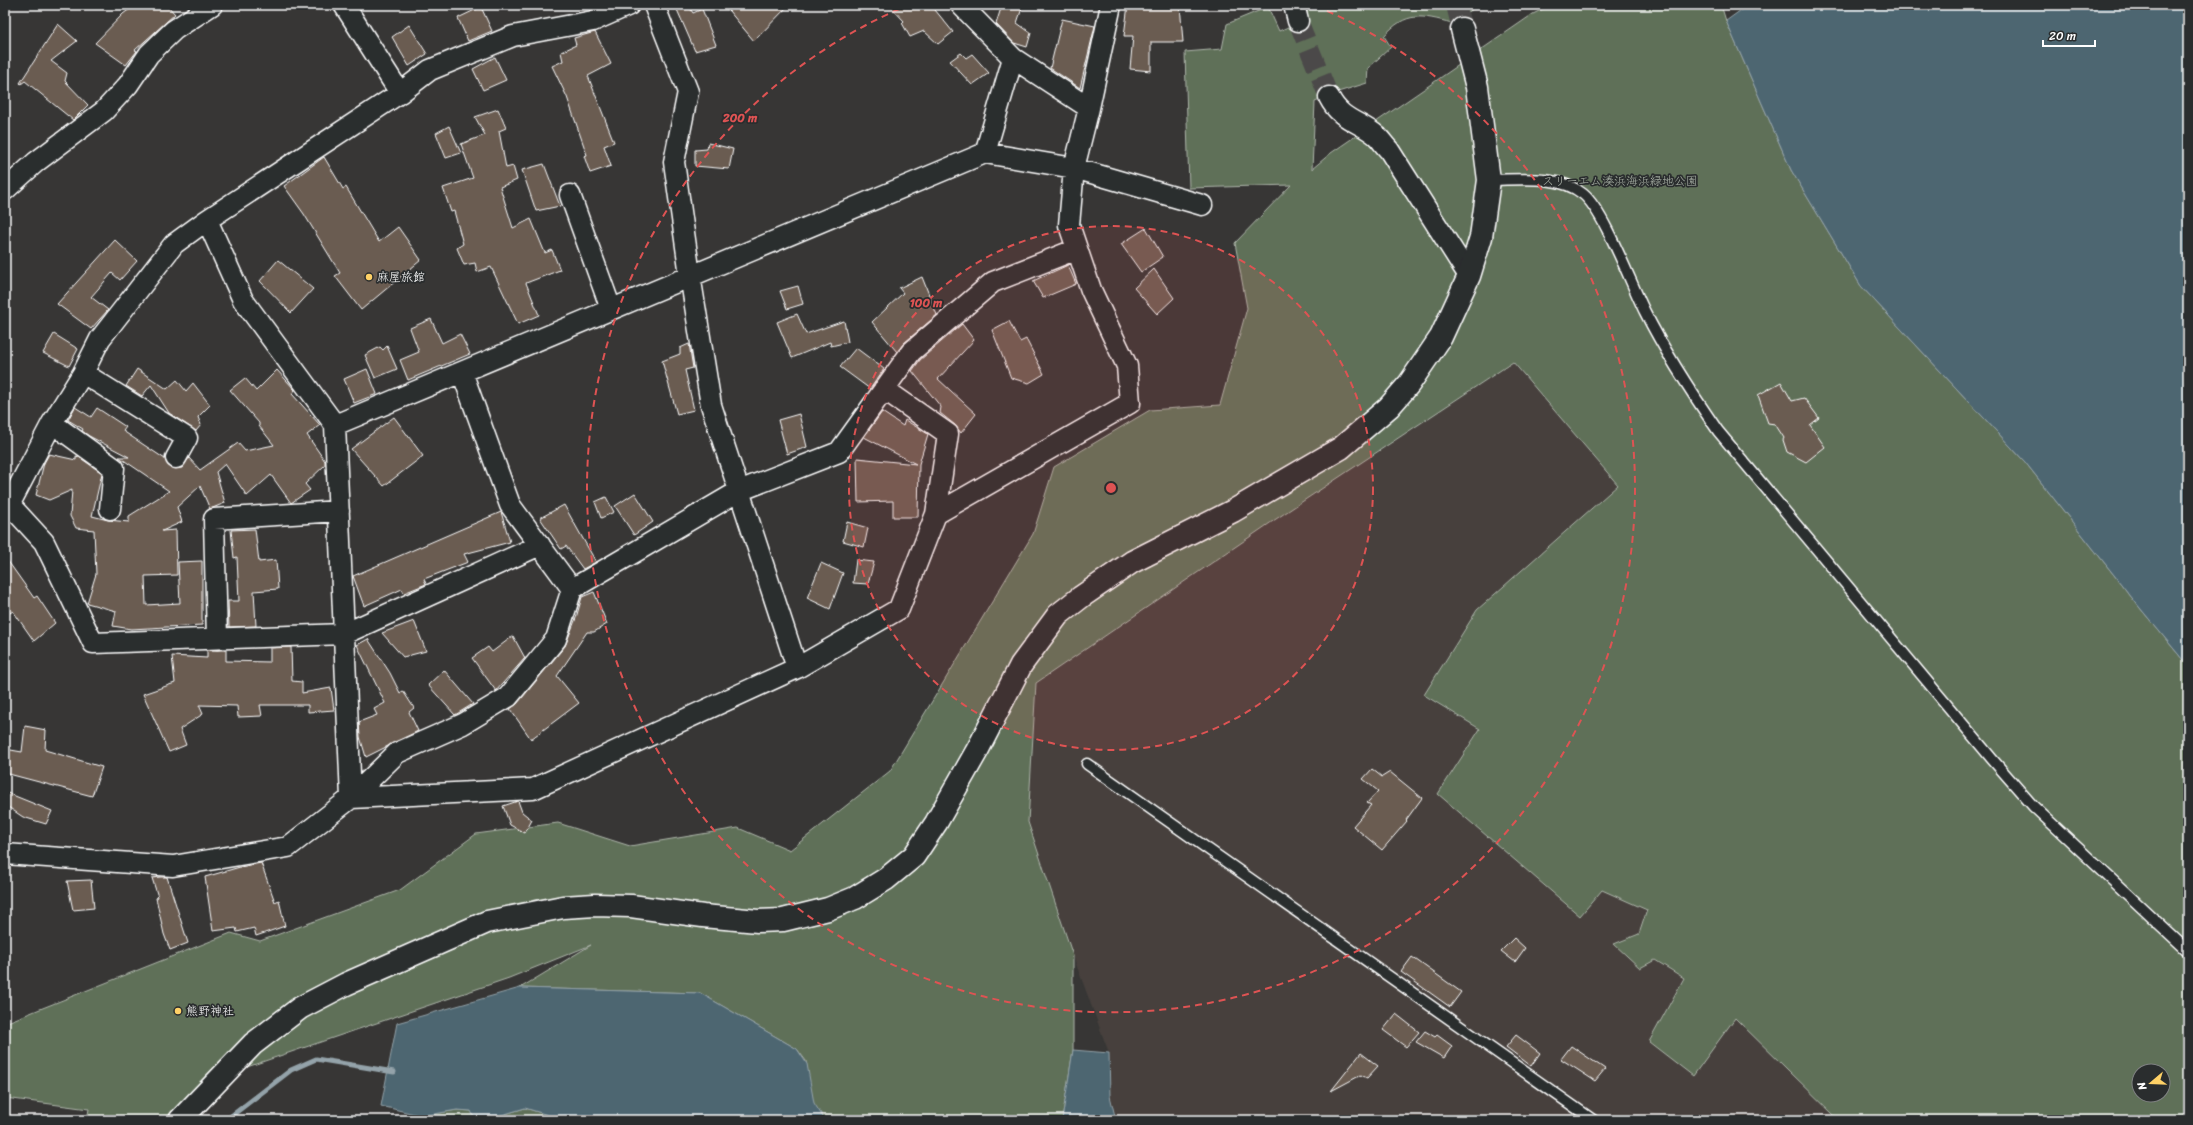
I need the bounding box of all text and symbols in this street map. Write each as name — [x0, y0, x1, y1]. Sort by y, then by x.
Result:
scale bar — [2043, 22, 2095, 48]
text: 20 m — [2049, 25, 2076, 47]
text: 200 m — [722, 107, 758, 129]
park label: スリーエム湊浜海浜緑地公園 — [1542, 170, 1698, 192]
place label: 麻屋旅館 — [377, 266, 425, 288]
marker: 麻屋旅館 — [364, 272, 374, 282]
text: 100 m — [910, 292, 943, 314]
centre of rings — [1104, 481, 1118, 495]
place label: 熊野神社 — [186, 1000, 234, 1022]
marker: 熊野神社 — [173, 1006, 183, 1016]
north arrow — [2131, 1063, 2171, 1103]
text: N — [2132, 1079, 2153, 1094]

